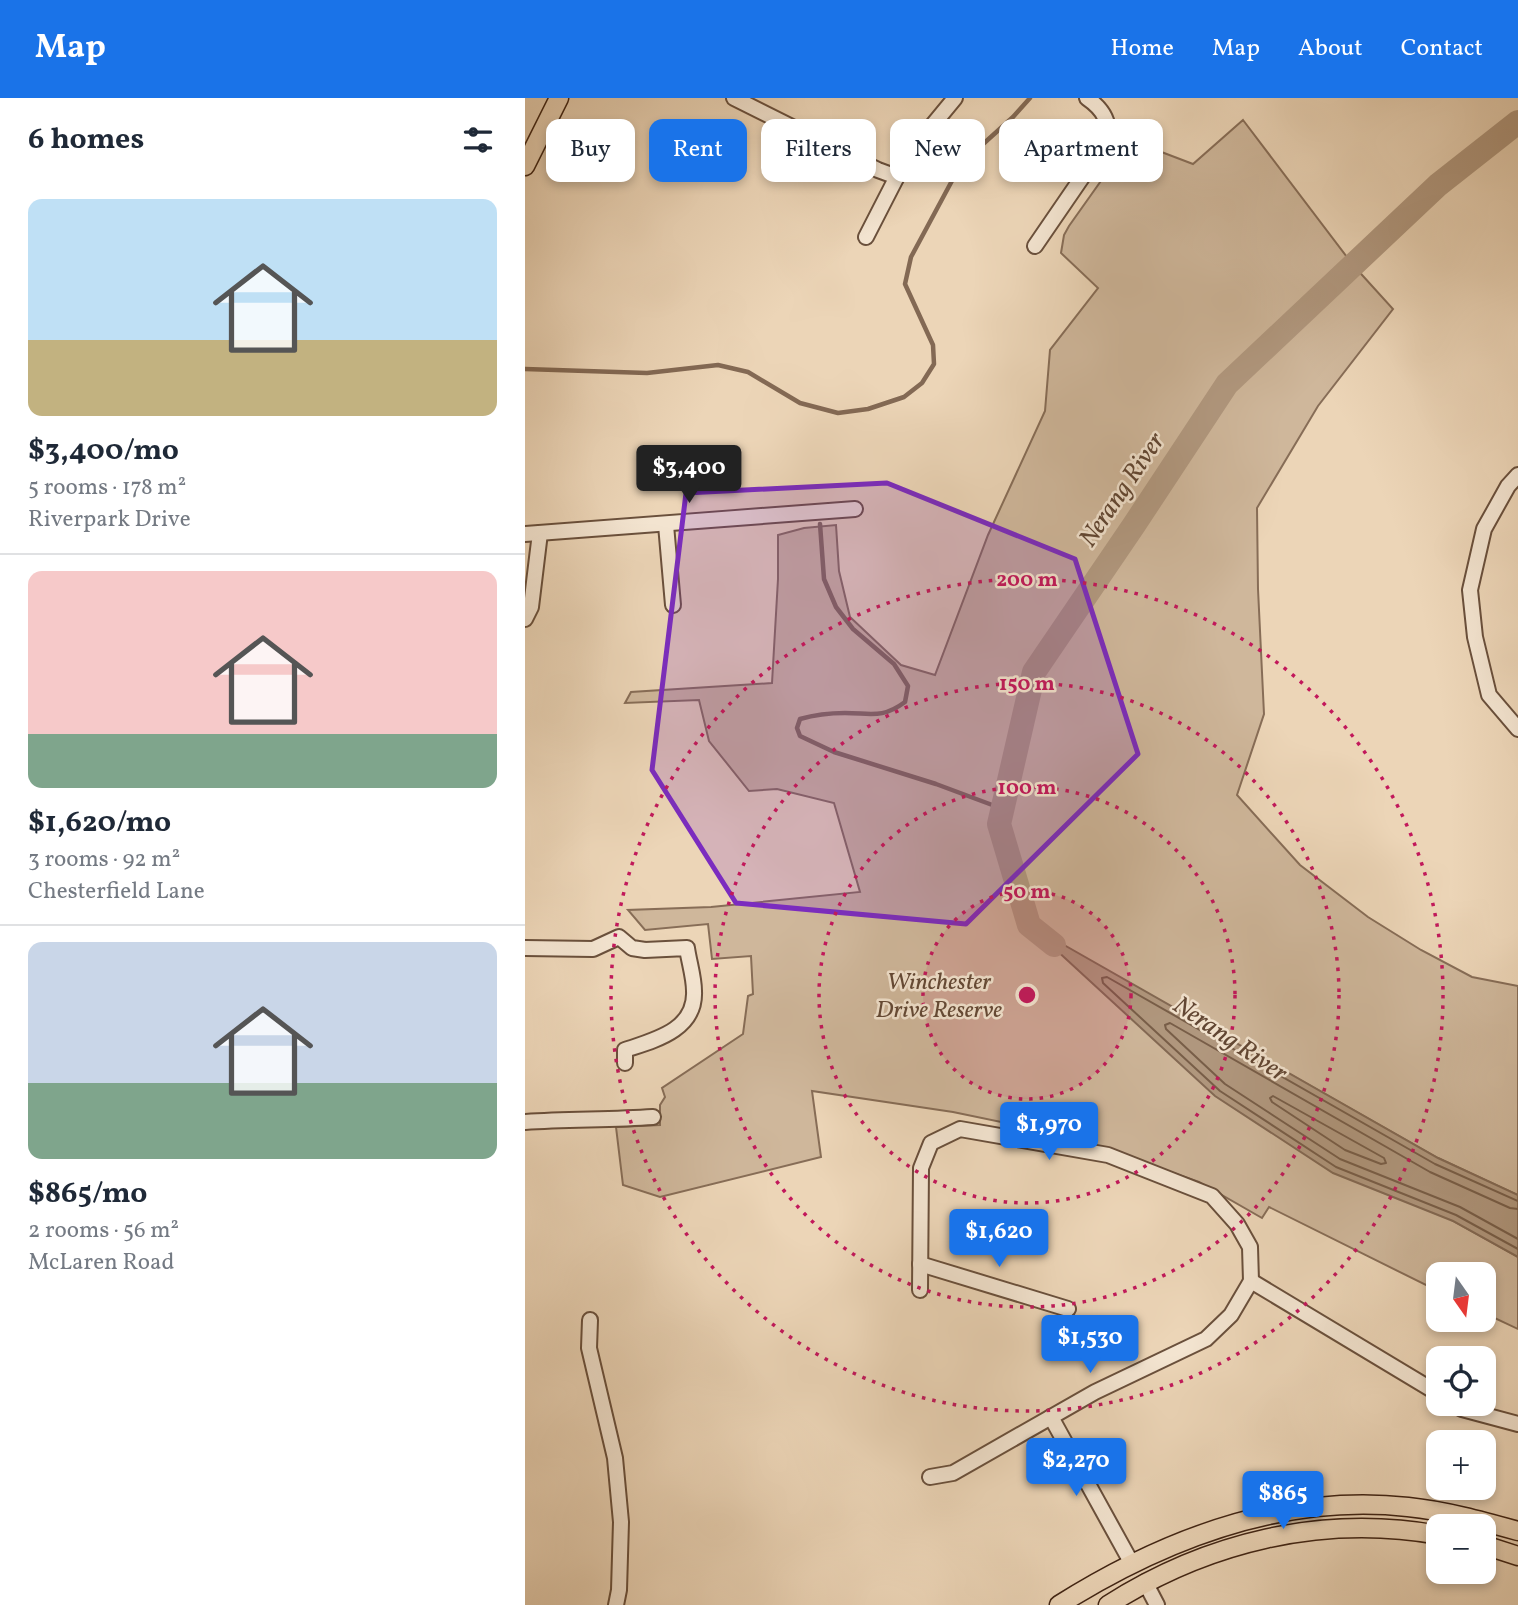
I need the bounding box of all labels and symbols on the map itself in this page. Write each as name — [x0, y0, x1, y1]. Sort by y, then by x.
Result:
water label: Nerang River — [1071, 425, 1174, 555]
pin: $3,400 — [632, 446, 746, 505]
text: 200 m — [996, 566, 1058, 595]
text: 150 m — [999, 670, 1055, 699]
text: 100 m — [997, 774, 1057, 803]
text: 50 m — [1003, 878, 1051, 907]
park label: Winchester Drive Reserve — [876, 966, 1002, 1028]
centre of rings — [1015, 983, 1039, 1007]
water label: Nerang River — [1165, 988, 1295, 1091]
pin: $1,970 — [992, 1102, 1106, 1162]
pin: $1,620 — [942, 1210, 1056, 1269]
north arrow — [1426, 1262, 1496, 1332]
pin: $1,530 — [1033, 1316, 1147, 1375]
pin: $2,270 — [1019, 1438, 1133, 1498]
pin: $865 — [1242, 1472, 1324, 1531]

